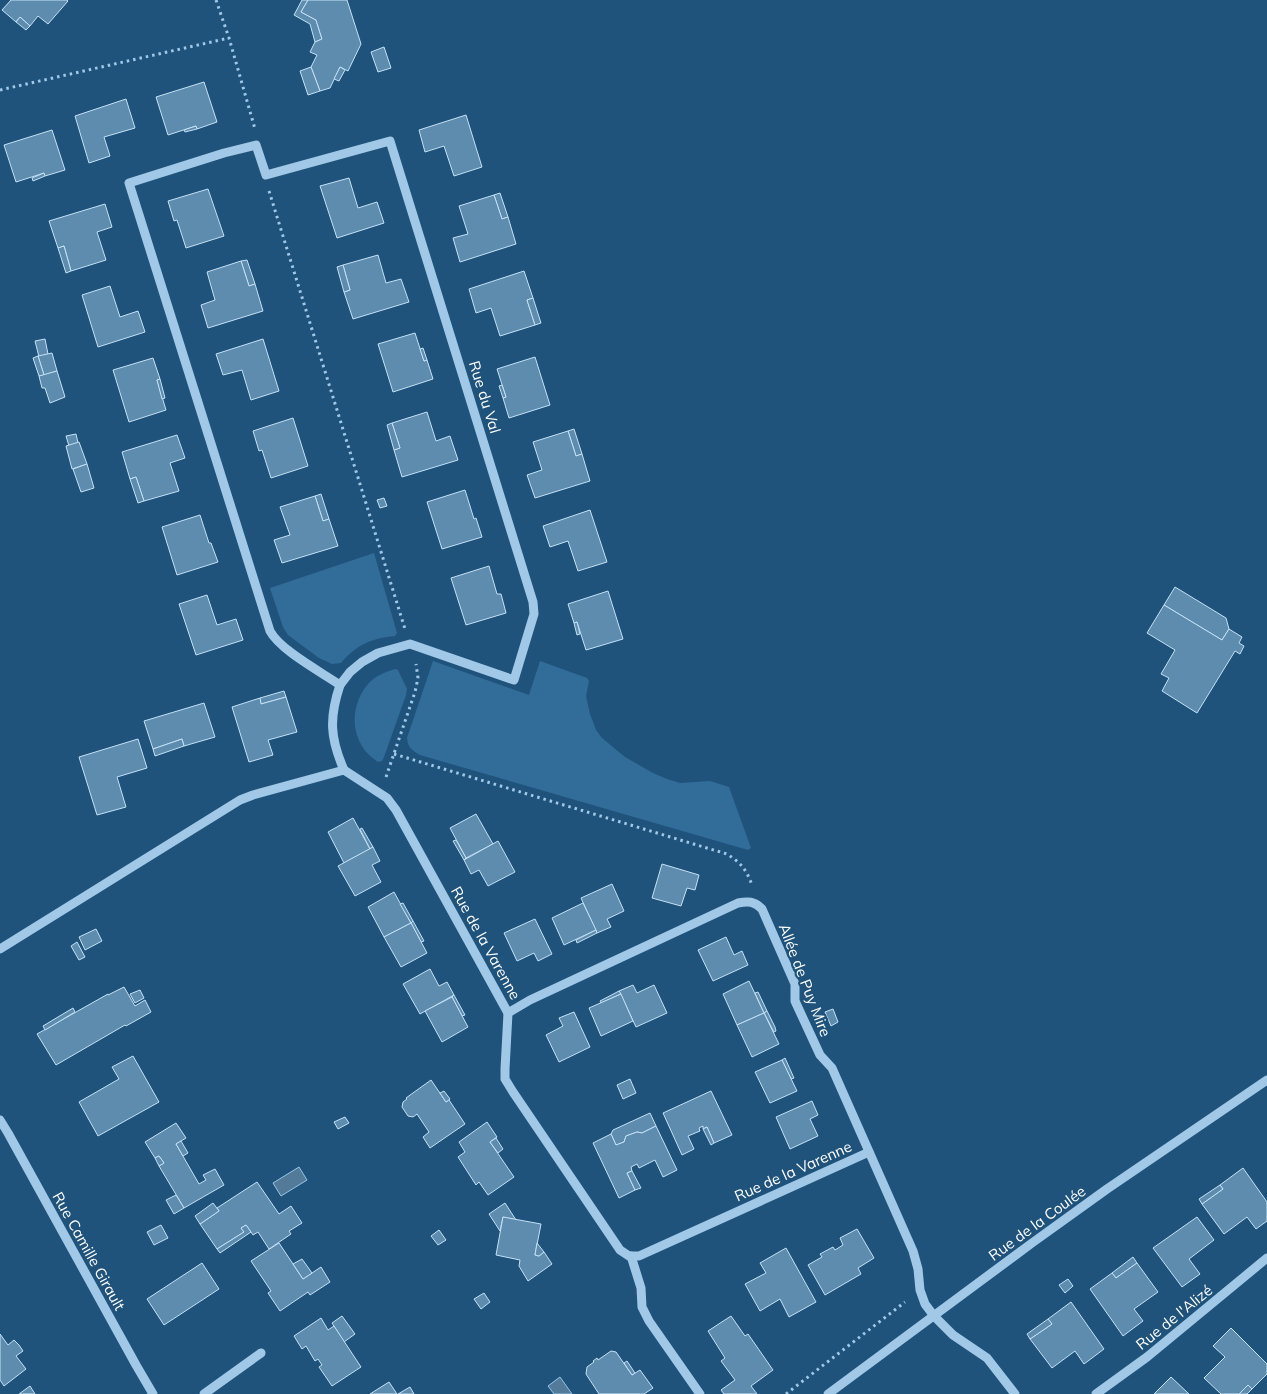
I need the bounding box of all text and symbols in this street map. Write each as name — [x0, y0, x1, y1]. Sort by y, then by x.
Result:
street label: Rue du Val — [465, 358, 505, 436]
street label: Rue de la Varenne — [447, 883, 525, 1003]
street label: Allée de Puy Mire — [775, 921, 835, 1039]
street label: Rue de la Varenne — [731, 1137, 855, 1205]
street label: Rue de la Coulée — [985, 1181, 1089, 1265]
street label: Rue Camille Girault — [49, 1188, 129, 1314]
street label: Rue de l'Alizé — [1132, 1280, 1216, 1354]

